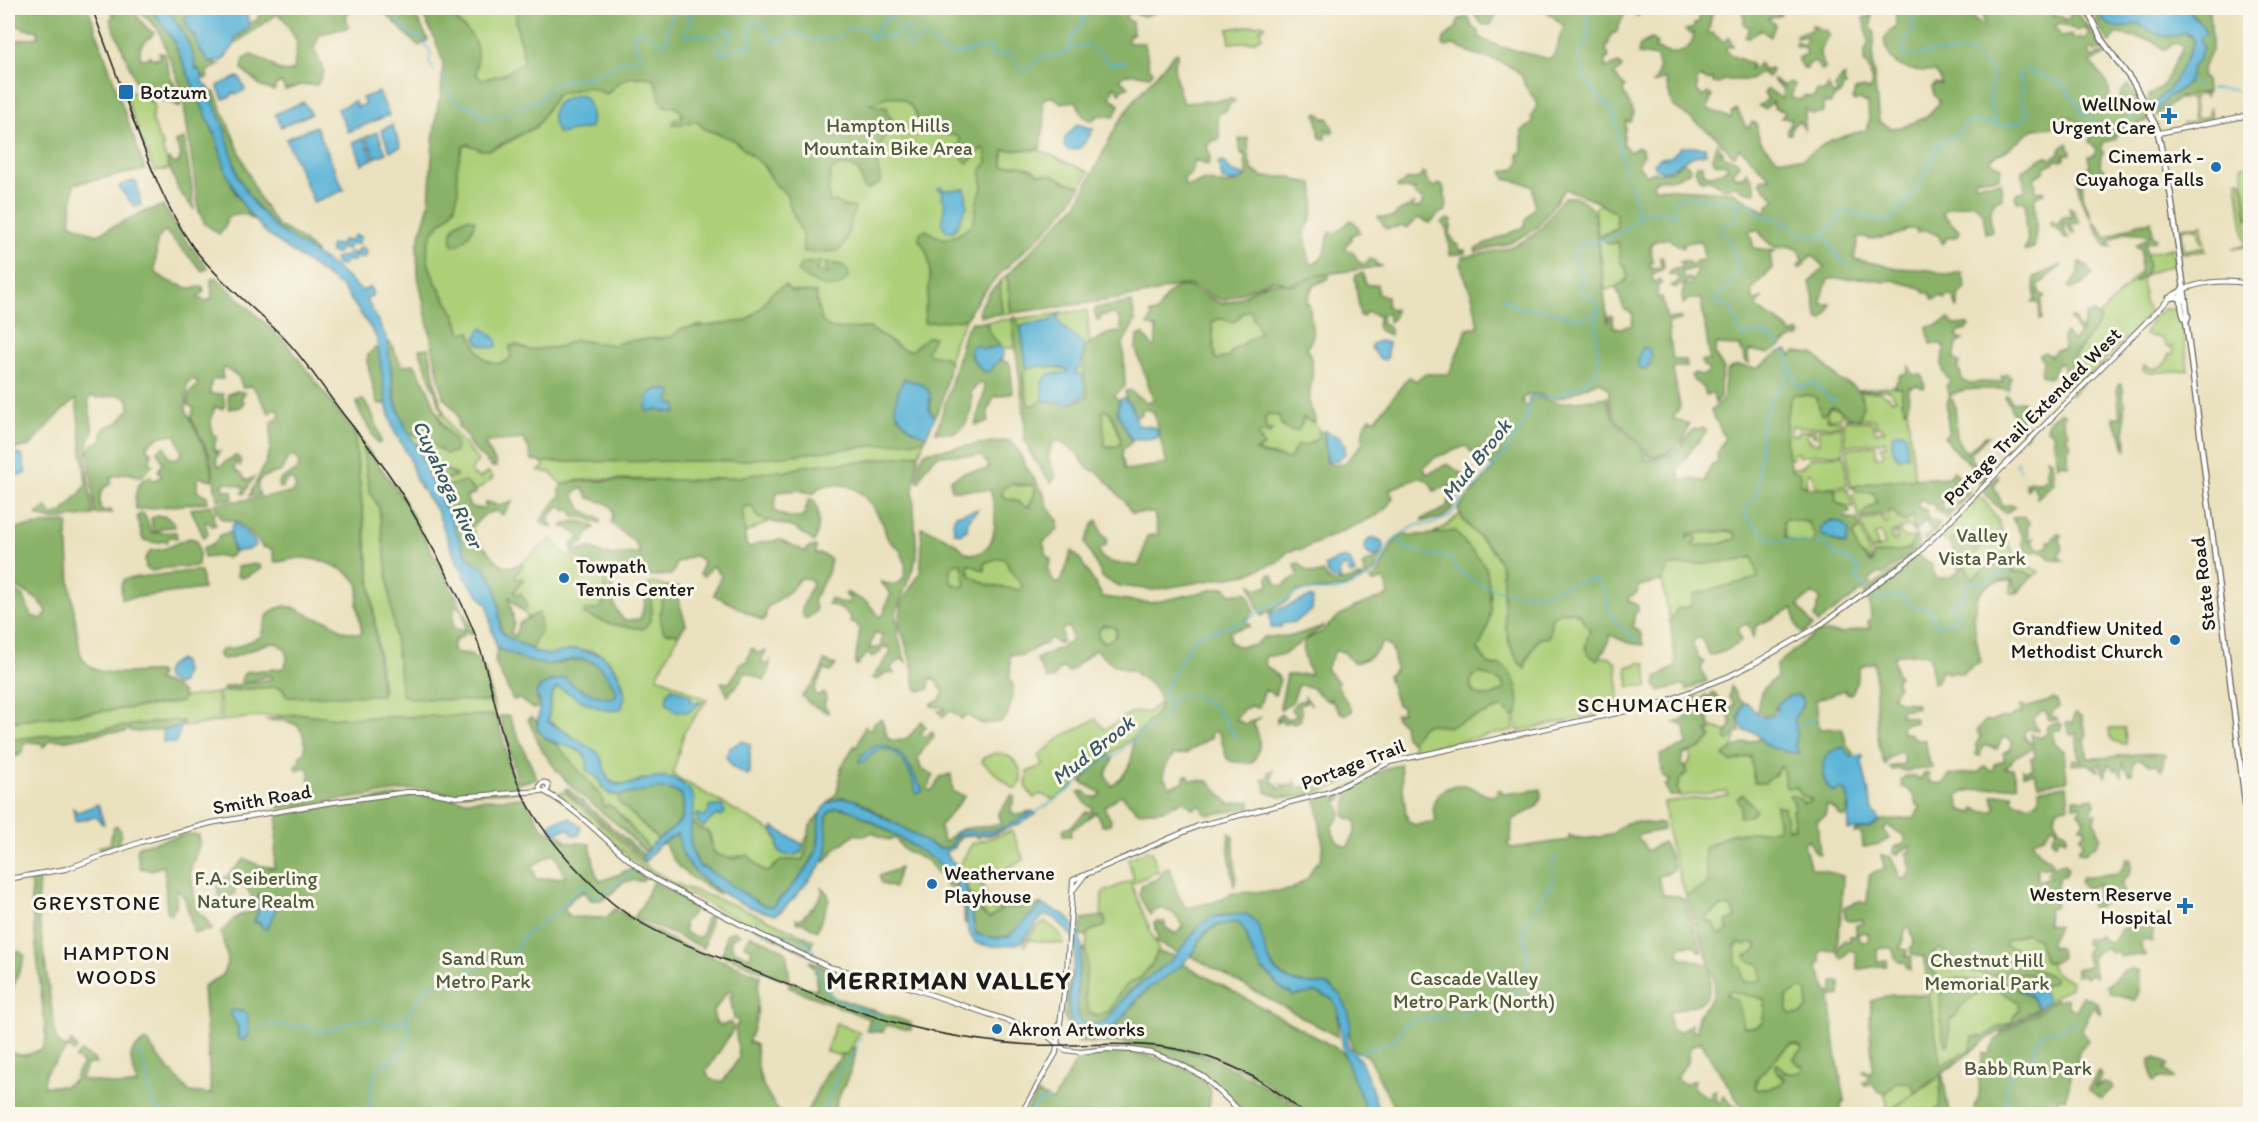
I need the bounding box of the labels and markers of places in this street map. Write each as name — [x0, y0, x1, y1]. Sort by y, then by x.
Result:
place label: Botzum — [140, 80, 208, 104]
marker: Botzum — [117, 83, 135, 101]
place label: WellNow Urgent Care — [2052, 92, 2156, 139]
marker: WellNow Urgent Care — [2160, 107, 2178, 125]
place label: Cinemark - Cuyahoga Falls — [2075, 144, 2204, 191]
marker: Cinemark - Cuyahoga Falls — [2209, 160, 2223, 174]
place label: Towpath Tennis Center — [576, 554, 694, 601]
marker: Towpath Tennis Center — [557, 571, 571, 585]
place label: Grandfiew United Methodist Church — [2011, 616, 2163, 663]
marker: Grandfiew United Methodist Church — [2168, 633, 2182, 647]
place label: Weathervane Playhouse — [944, 861, 1055, 908]
marker: Weathervane Playhouse — [925, 877, 939, 891]
place label: Western Reserve Hospital — [2030, 882, 2172, 929]
marker: Western Reserve Hospital — [2176, 897, 2194, 915]
place label: Akron Artworks — [1009, 1017, 1145, 1041]
marker: Akron Artworks — [990, 1022, 1004, 1036]

